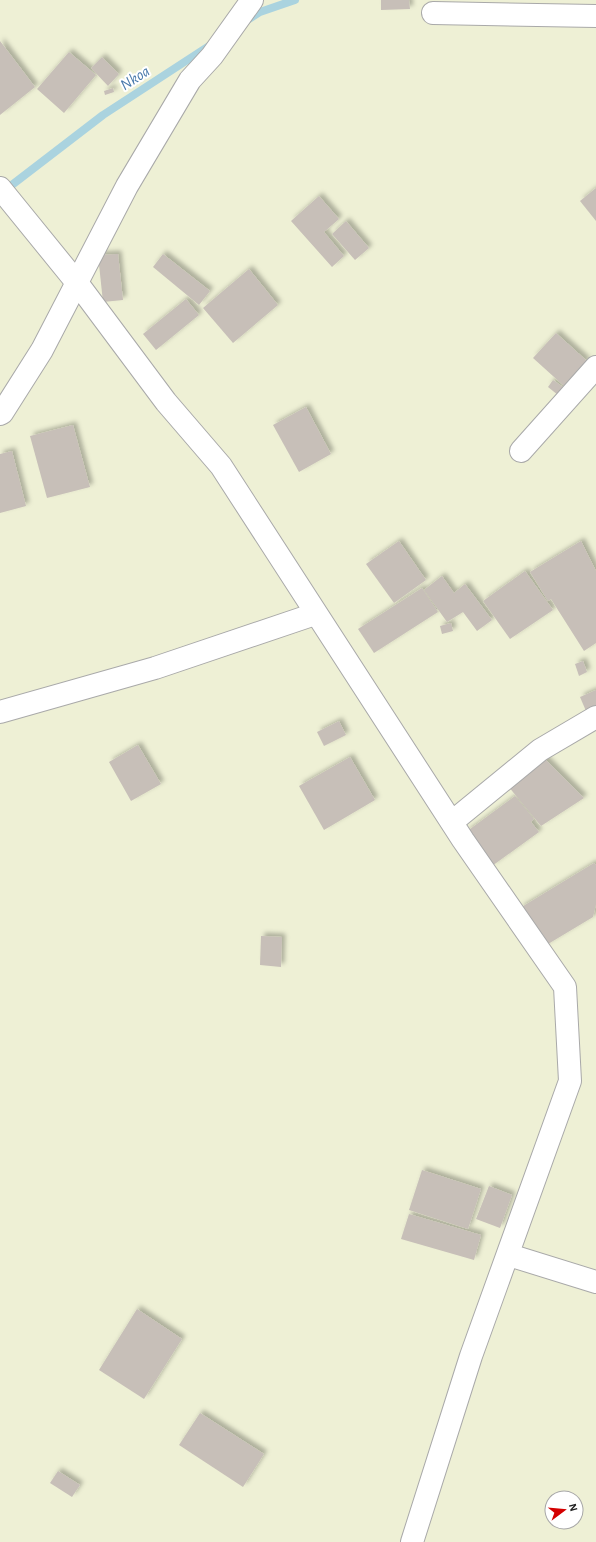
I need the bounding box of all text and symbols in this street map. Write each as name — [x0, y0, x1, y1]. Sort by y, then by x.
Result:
water label: Nkoa — [118, 63, 152, 93]
north arrow — [544, 1490, 584, 1530]
text: N — [567, 1502, 579, 1513]

